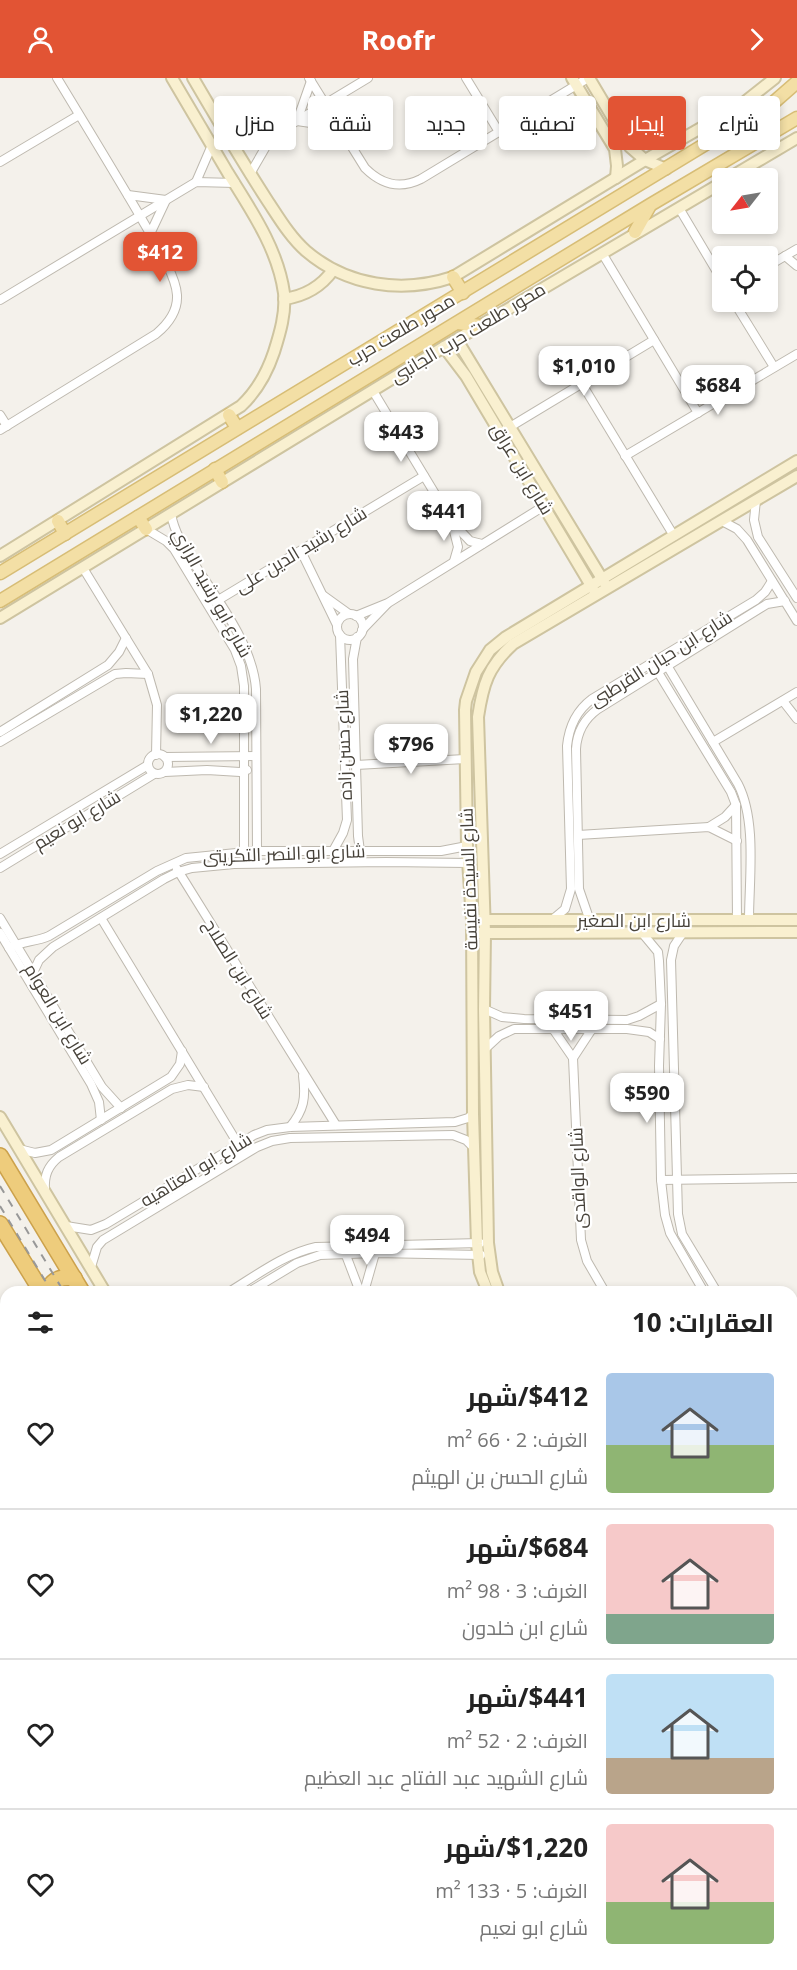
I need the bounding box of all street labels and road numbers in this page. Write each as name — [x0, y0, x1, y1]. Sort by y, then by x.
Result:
street label: محور طلعت حرب الجانبى — [385, 276, 550, 388]
street label: محور طلعت حرب — [342, 288, 459, 371]
street label: شارع ابن عراق — [485, 418, 560, 519]
street label: شارع رشيد الدين على — [230, 500, 371, 599]
street label: شارع ابو رشيد الرازي — [165, 524, 258, 663]
street label: شارع ابن حيان القرطبى — [585, 605, 737, 713]
street label: شارع حسن زاده — [329, 689, 358, 801]
street label: شارع ابو نعيم — [28, 784, 125, 855]
street label: شارع السيدة نفيسة — [454, 807, 483, 951]
street label: شارع ابو النصر التكريتى — [202, 838, 366, 869]
street label: شارع ابن الصغير — [576, 908, 691, 933]
street label: شارع ابن الصلاح — [198, 914, 279, 1024]
street label: شارع ابن العوام — [18, 958, 99, 1069]
street label: شارع ابو العتاهيه — [135, 1126, 256, 1213]
street label: شارع الواقدى — [563, 1127, 592, 1229]

